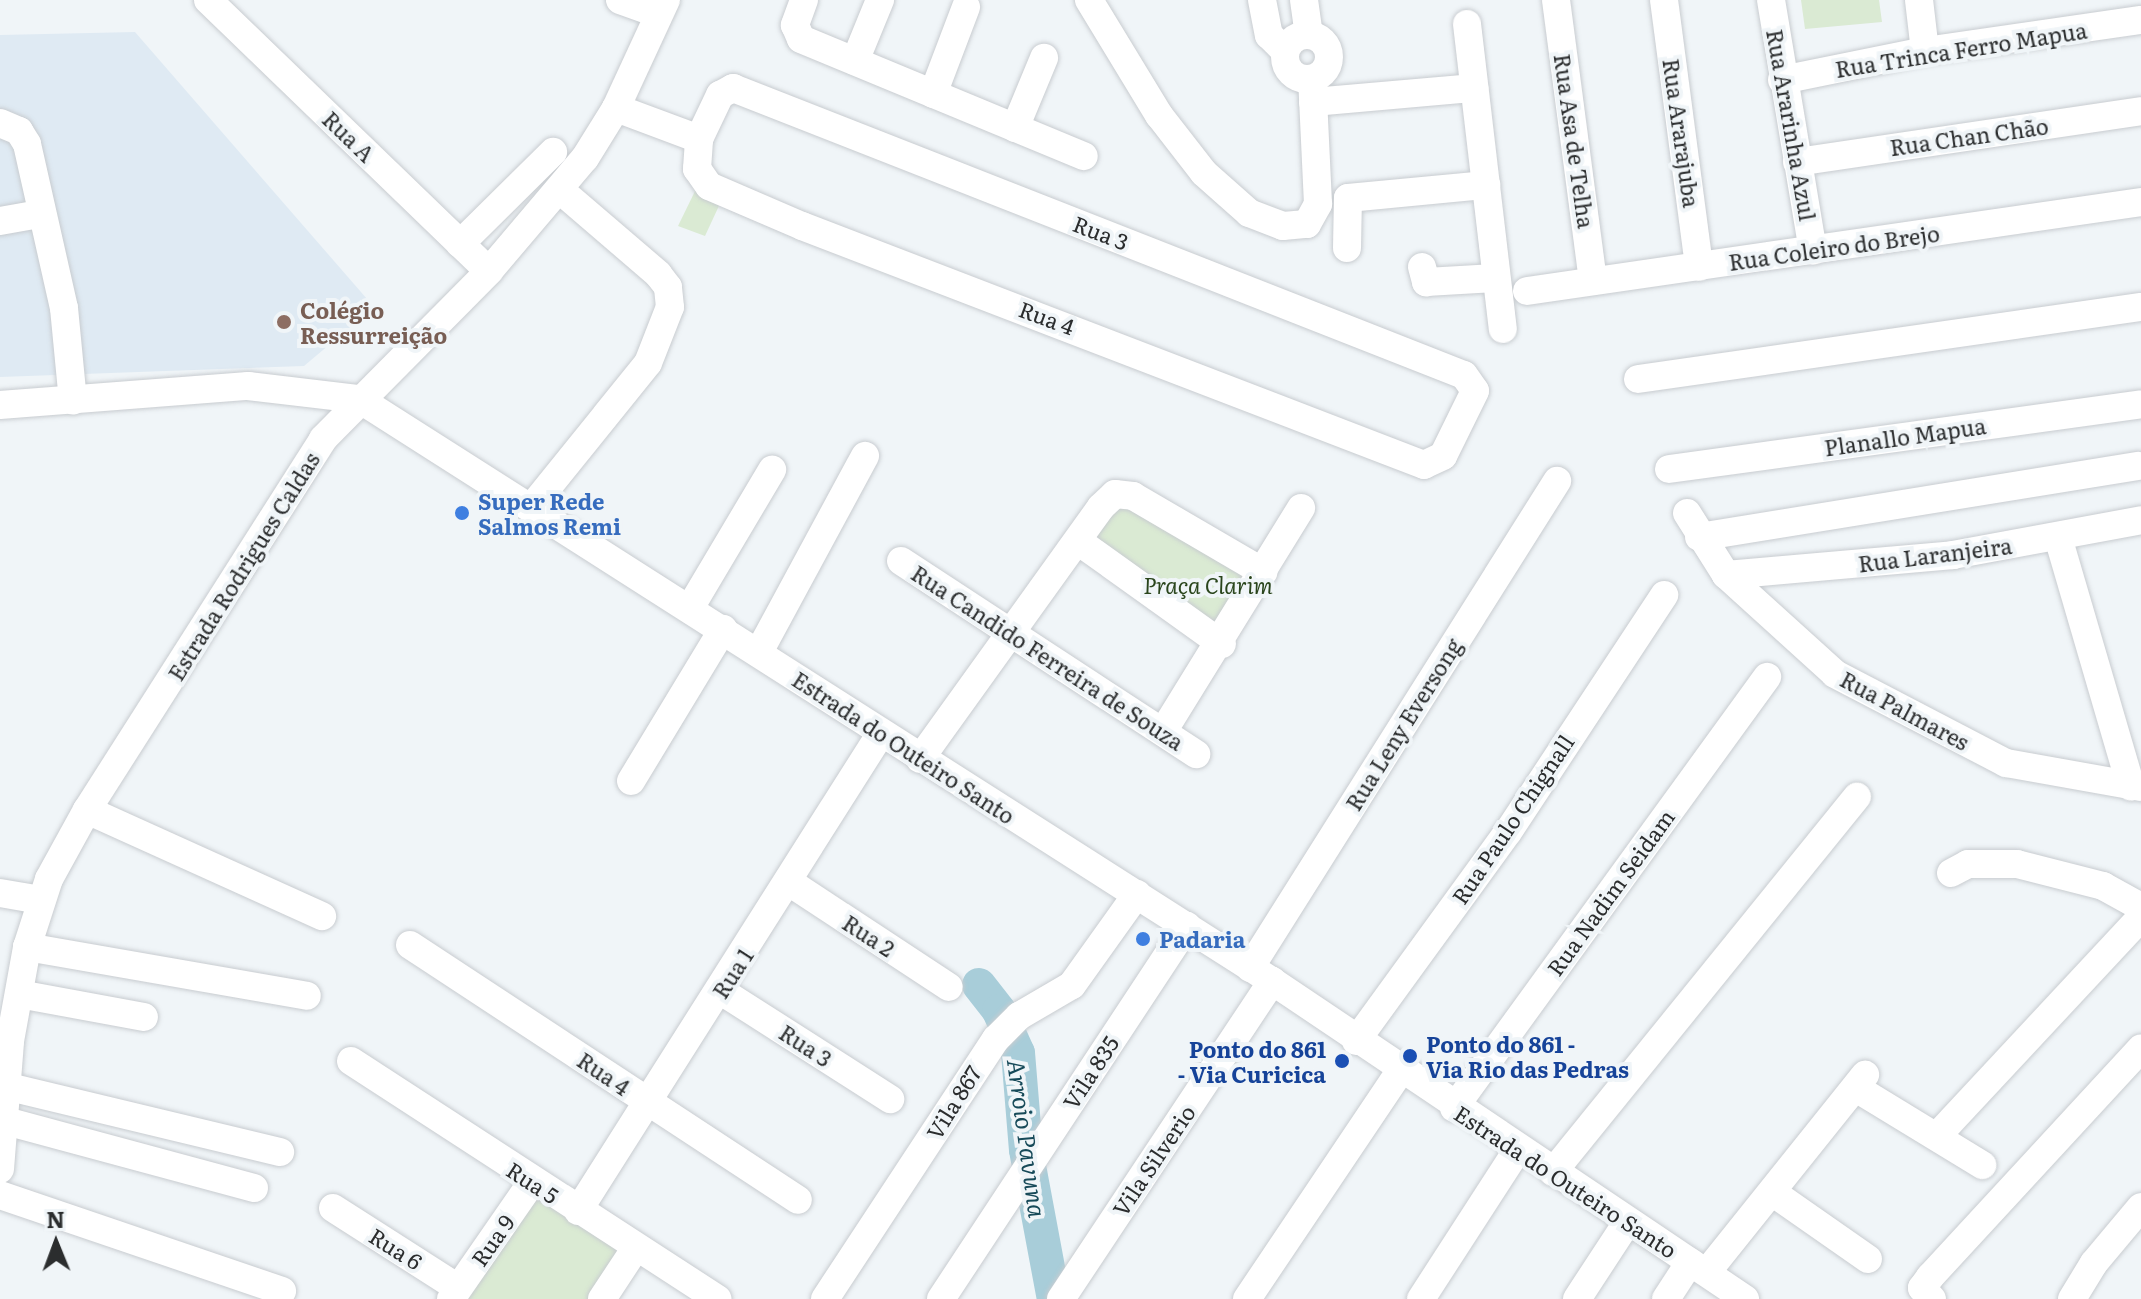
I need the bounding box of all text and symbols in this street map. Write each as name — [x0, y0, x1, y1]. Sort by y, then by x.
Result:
street label: Rua Trinca Ferro Mapua — [1833, 16, 2089, 82]
street label: Rua Ararinha Azul — [1762, 27, 1822, 223]
street label: Rua Asa de Telha — [1550, 52, 1600, 230]
street label: Rua Ararajuba — [1658, 57, 1706, 209]
street label: Rua A — [318, 105, 380, 167]
street label: Rua Chan Chão — [1888, 112, 2050, 160]
street label: Rua 3 — [1070, 209, 1132, 255]
street label: Rua Coleiro do Brejo — [1727, 219, 1941, 275]
street label: Rua 4 — [1016, 295, 1078, 339]
place label: Colégio Ressurreição — [300, 296, 447, 348]
marker: Colégio Ressurreição — [275, 313, 293, 331]
street label: Planallo Mapua — [1822, 412, 1988, 460]
street label: Estrada Rodrigues Caldas — [162, 447, 324, 685]
place label: Super Rede Salmos Remi — [478, 487, 621, 538]
marker: Super Rede Salmos Remi — [453, 504, 471, 522]
street label: Rua Laranjeira — [1857, 531, 2013, 577]
street label: Rua Candido Ferreira de Souza — [907, 559, 1189, 755]
park label: Praça Clarim — [1143, 572, 1273, 598]
street label: Rua Leny Eversong — [1339, 633, 1467, 815]
street label: Estrada do Outeiro Santo — [788, 665, 1020, 829]
street label: Rua Palmares — [1836, 665, 1974, 755]
street label: Rua Paulo Chignall — [1446, 729, 1578, 909]
street label: Rua Nadim Seidam — [1541, 804, 1679, 980]
street label: Rua 2 — [838, 909, 900, 961]
place label: Padaria — [1159, 926, 1245, 952]
marker: Padaria — [1134, 930, 1152, 948]
street label: Rua 1 — [706, 943, 758, 1003]
street label: Rua 3 — [775, 1018, 837, 1072]
street label: Vila 835 — [1057, 1030, 1123, 1114]
place label: Ponto do 861 - Via Rio das Pedras — [1426, 1030, 1629, 1082]
place label: Ponto do 861 - Via Curicica — [1178, 1035, 1326, 1086]
street label: Rua 4 — [573, 1046, 635, 1100]
marker: Ponto do 861 - Via Rio das Pedras — [1401, 1047, 1419, 1065]
marker: Ponto do 861 - Via Curicica — [1333, 1052, 1351, 1070]
water label: Arroio Pavuna — [1003, 1057, 1053, 1219]
street label: Vila 867 — [920, 1060, 986, 1144]
street label: Vila Silverio — [1106, 1099, 1200, 1221]
street label: Estrada do Outeiro Santo — [1450, 1099, 1682, 1263]
street label: Rua 5 — [502, 1156, 564, 1208]
text: N — [46, 1202, 65, 1235]
north arrow — [16, 1203, 96, 1283]
street label: Rua 9 — [465, 1209, 519, 1271]
street label: Rua 6 — [365, 1222, 427, 1274]

